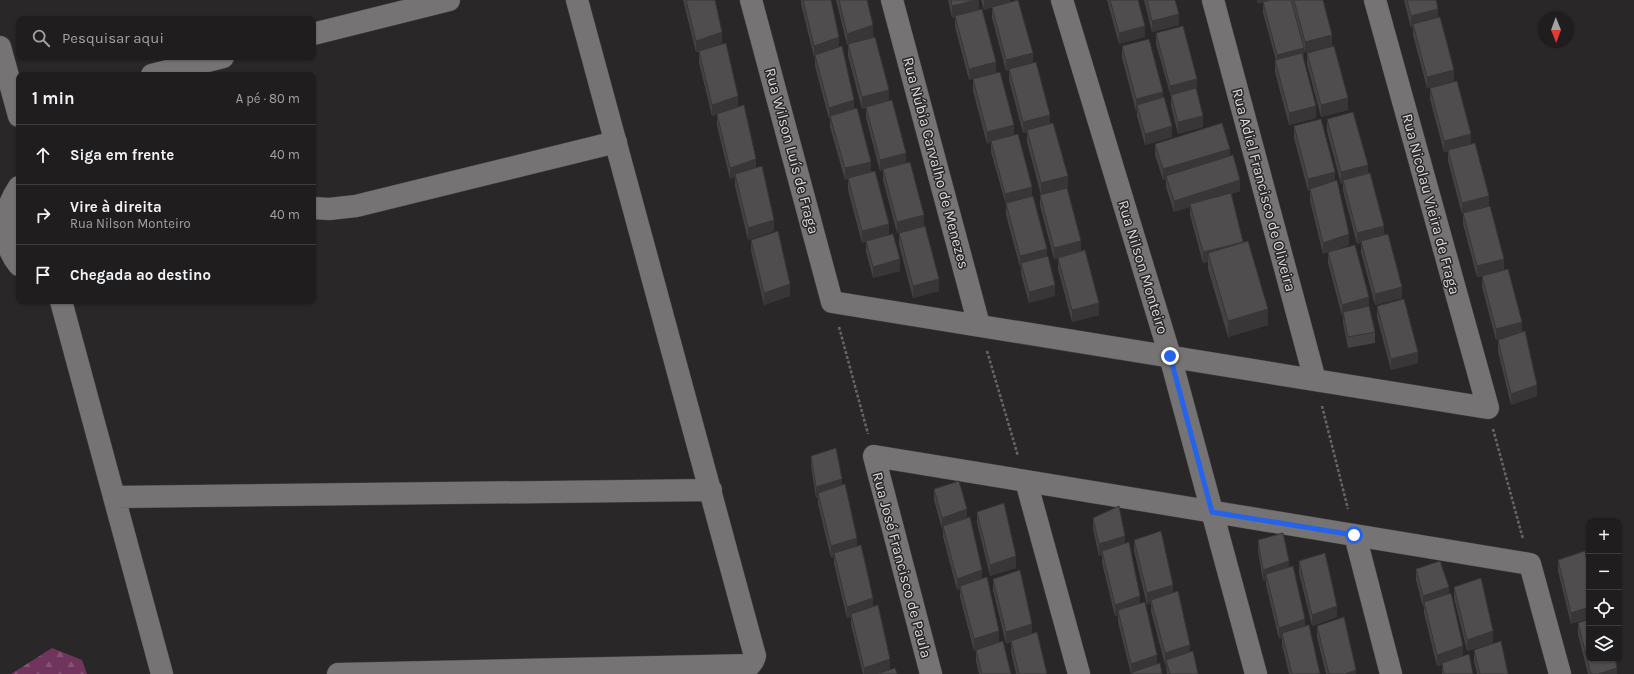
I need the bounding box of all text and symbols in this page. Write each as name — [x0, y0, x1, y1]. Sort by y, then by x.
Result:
north arrow — [1538, 12, 1574, 48]
search box — [16, 16, 316, 60]
icon: search — [30, 27, 52, 49]
text: Pesquisar aqui — [62, 29, 164, 47]
street label: Rua Núbia Carvalho de Menezes — [899, 55, 973, 271]
street label: Rua Wilson Luís de Fraga — [761, 66, 823, 236]
street label: Rua Adiel Francisco de Oliveira — [1228, 86, 1300, 294]
text: 1 min — [32, 88, 75, 108]
text: A pé · 80 m — [236, 91, 300, 106]
street label: Rua Nicolau Vieira de Fraga — [1398, 112, 1464, 296]
icon: ahead — [32, 144, 54, 166]
text: Siga em frente — [70, 146, 174, 164]
text: 40 m — [270, 147, 300, 162]
text: Vire à direita — [70, 198, 162, 216]
street label: Rua Nilson Monteiro — [1114, 198, 1172, 336]
icon: right — [32, 204, 54, 226]
text: 40 m — [270, 207, 300, 222]
text: Rua Nilson Monteiro — [70, 216, 191, 231]
icon: arrive — [32, 264, 54, 286]
text: Chegada ao destino — [70, 266, 211, 284]
route end — [1161, 347, 1179, 365]
street label: Rua José Francisco de Paula — [868, 470, 936, 660]
map controls — [1586, 518, 1622, 662]
button: + — [1586, 518, 1622, 554]
route start — [1345, 526, 1363, 544]
button: − — [1586, 554, 1622, 590]
button: locate — [1586, 590, 1622, 626]
button: layers — [1586, 626, 1622, 662]

